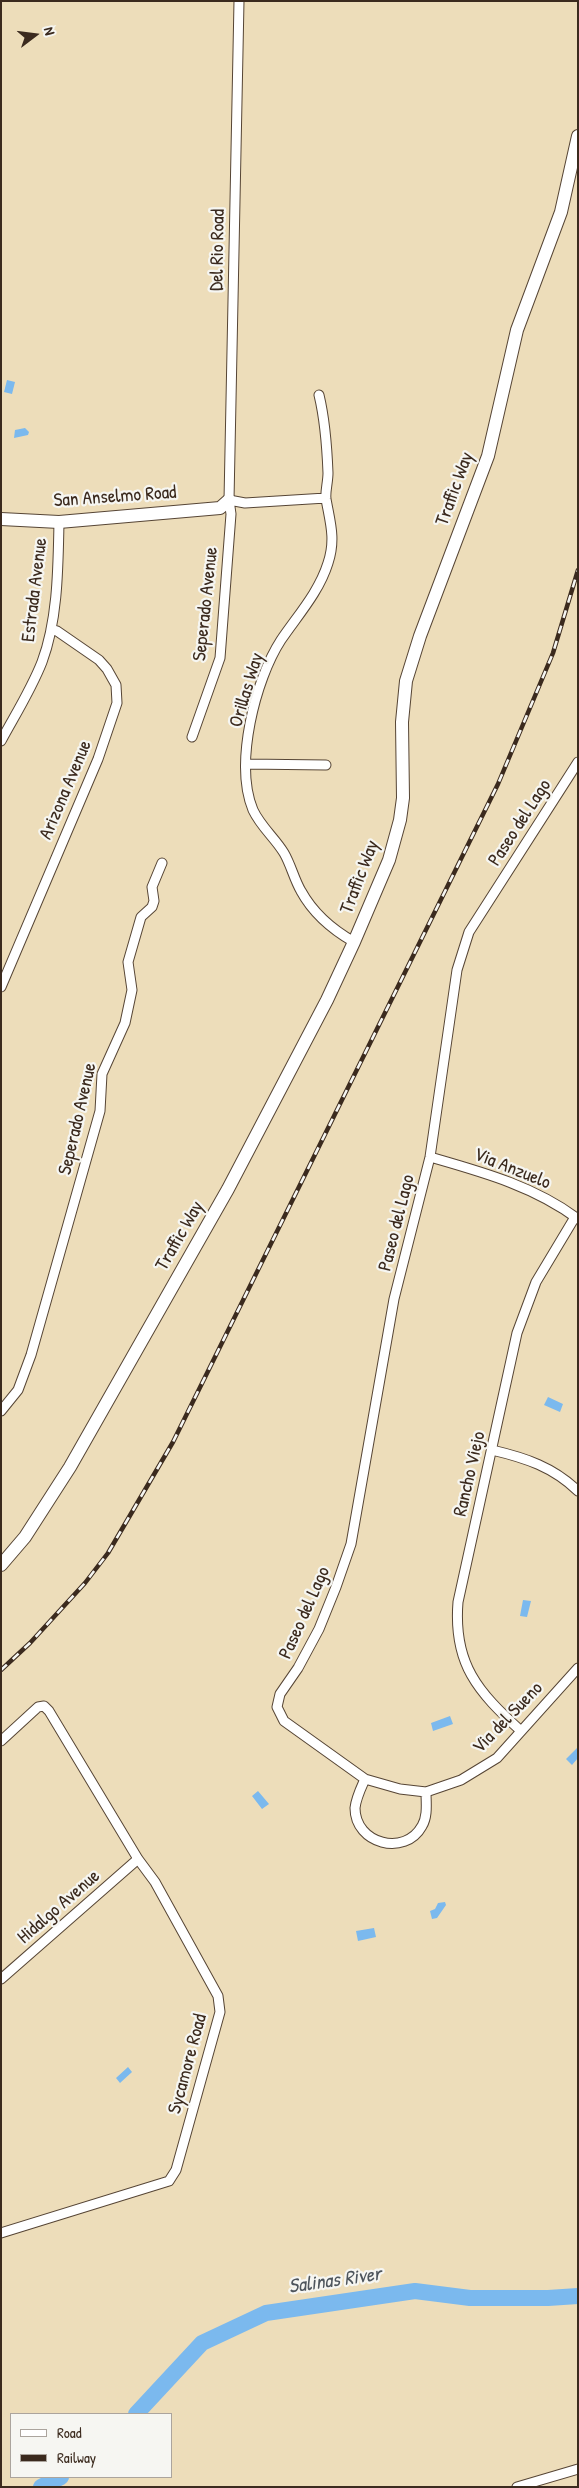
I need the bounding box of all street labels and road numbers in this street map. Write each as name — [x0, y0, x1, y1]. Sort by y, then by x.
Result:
street label: Del Rio Road — [206, 209, 230, 291]
street label: Traffic Way — [431, 449, 479, 529]
street label: San Anselmo Road — [53, 481, 177, 513]
street label: Estrada Avenue — [17, 537, 53, 643]
street label: Seperado Avenue — [189, 546, 223, 662]
street label: Orillas Way — [225, 650, 269, 730]
street label: Arizona Avenue — [35, 737, 97, 843]
street label: Paseo del Lago — [484, 775, 556, 871]
street label: Traffic Way — [336, 837, 384, 917]
street label: Seperado Avenue — [54, 1061, 102, 1177]
street label: Via Anzuelo — [470, 1143, 554, 1195]
street label: Paseo del Lago — [374, 1172, 420, 1274]
street label: Traffic Way — [151, 1197, 209, 1275]
street label: Rancho Viejo — [449, 1429, 491, 1519]
street label: Paseo del Lago — [275, 1563, 335, 1663]
street label: Via del Sueno — [468, 1677, 548, 1759]
street label: Hidalgo Avenue — [13, 1865, 105, 1949]
street label: Sycamore Road — [164, 2012, 212, 2116]

